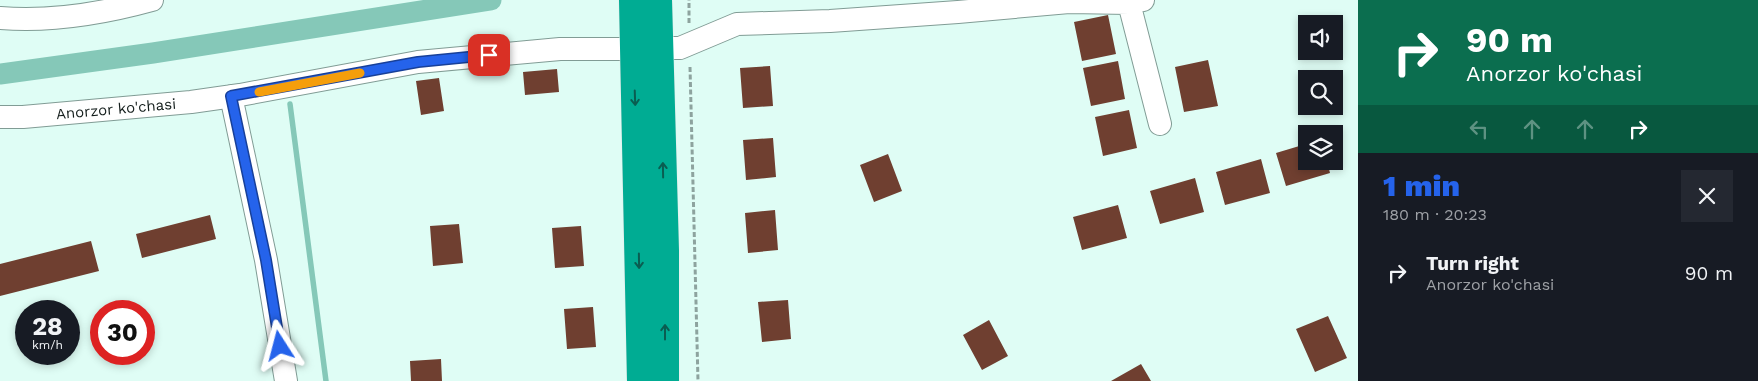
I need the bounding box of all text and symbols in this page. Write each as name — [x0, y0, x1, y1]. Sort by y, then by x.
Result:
map controls — [1298, 15, 1343, 170]
button: sound — [1298, 15, 1343, 60]
text: 90 m — [1466, 19, 1553, 61]
icon: right — [1383, 20, 1448, 85]
pin — [468, 34, 510, 76]
icon: arrive — [475, 41, 503, 69]
text: Anorzor ko'chasi — [1466, 61, 1642, 86]
button: search — [1298, 70, 1343, 115]
one-way arrow — [630, 90, 639, 106]
street label: Anorzor ko'chasi — [55, 95, 177, 123]
icon: left — [1465, 115, 1493, 143]
icon: ahead — [1518, 115, 1546, 143]
icon: ahead — [1571, 115, 1599, 143]
icon: right — [1624, 115, 1652, 143]
button: layers — [1298, 125, 1343, 170]
one-way arrow — [658, 162, 667, 178]
text: 1 min — [1383, 168, 1460, 203]
button: close — [1681, 170, 1733, 222]
text: 180 m · 20:23 — [1383, 205, 1487, 224]
one-way arrow — [634, 252, 643, 268]
text: Turn right — [1426, 252, 1519, 275]
icon: right — [1383, 259, 1411, 287]
text: 90 m — [1685, 262, 1733, 285]
text: Anorzor ko'chasi — [1426, 275, 1554, 294]
speed limit sign: 30 — [90, 300, 155, 365]
text: 28 — [32, 312, 63, 341]
position arrow — [253, 319, 305, 371]
one-way arrow — [660, 325, 670, 341]
text: km/h — [32, 338, 63, 352]

